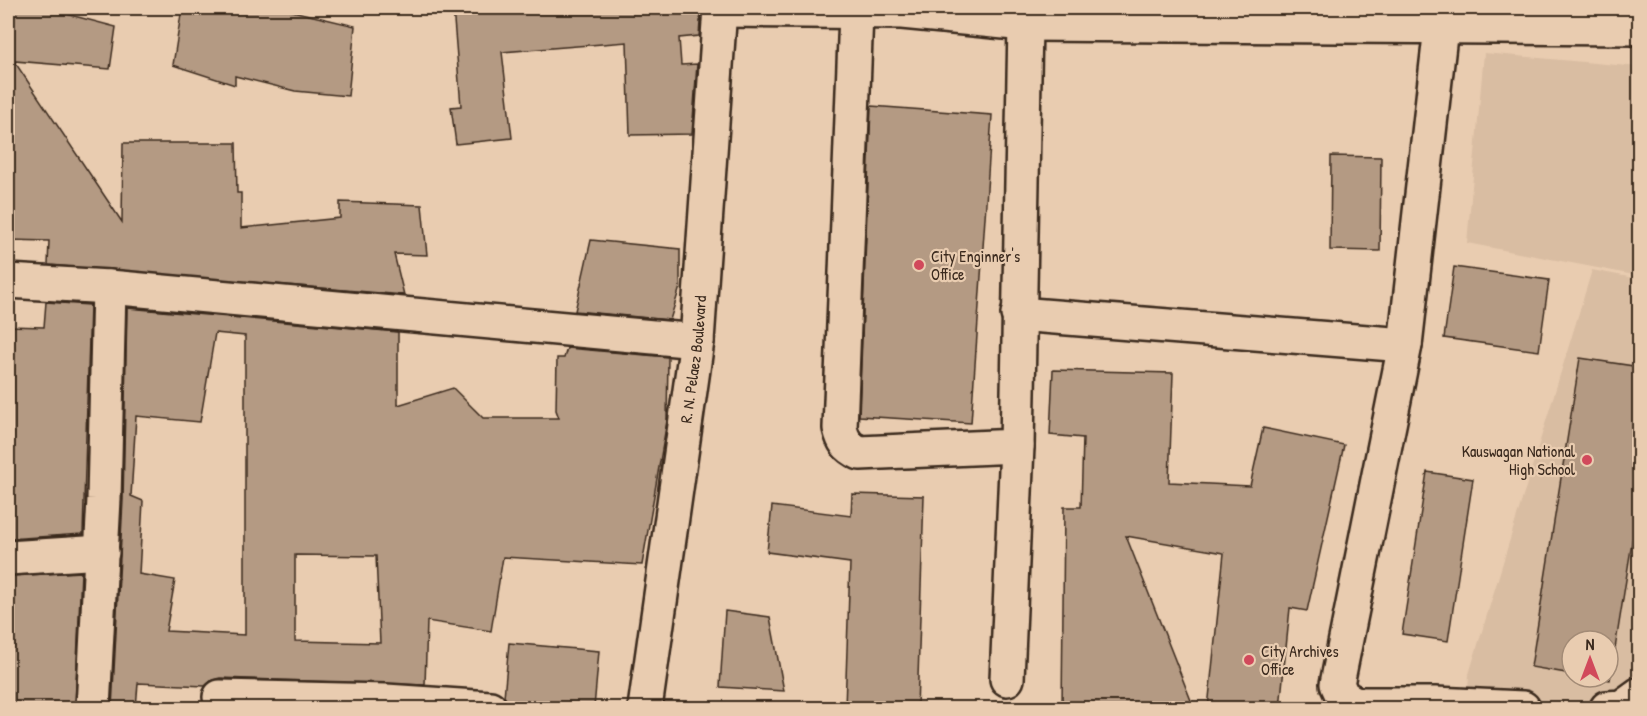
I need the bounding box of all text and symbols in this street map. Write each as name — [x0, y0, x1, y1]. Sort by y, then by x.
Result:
place label: City Enginner's Office — [931, 245, 1020, 285]
marker: City Enginner's Office — [912, 258, 926, 272]
street label: R. N. Pelaez Boulevard — [674, 295, 711, 425]
place label: Kauswagan National High School — [1462, 440, 1576, 480]
marker: Kauswagan National High School — [1580, 453, 1594, 467]
north arrow — [1560, 629, 1620, 689]
text: N — [1586, 633, 1595, 655]
place label: City Archives Office — [1261, 640, 1339, 680]
marker: City Archives Office — [1242, 653, 1256, 667]

